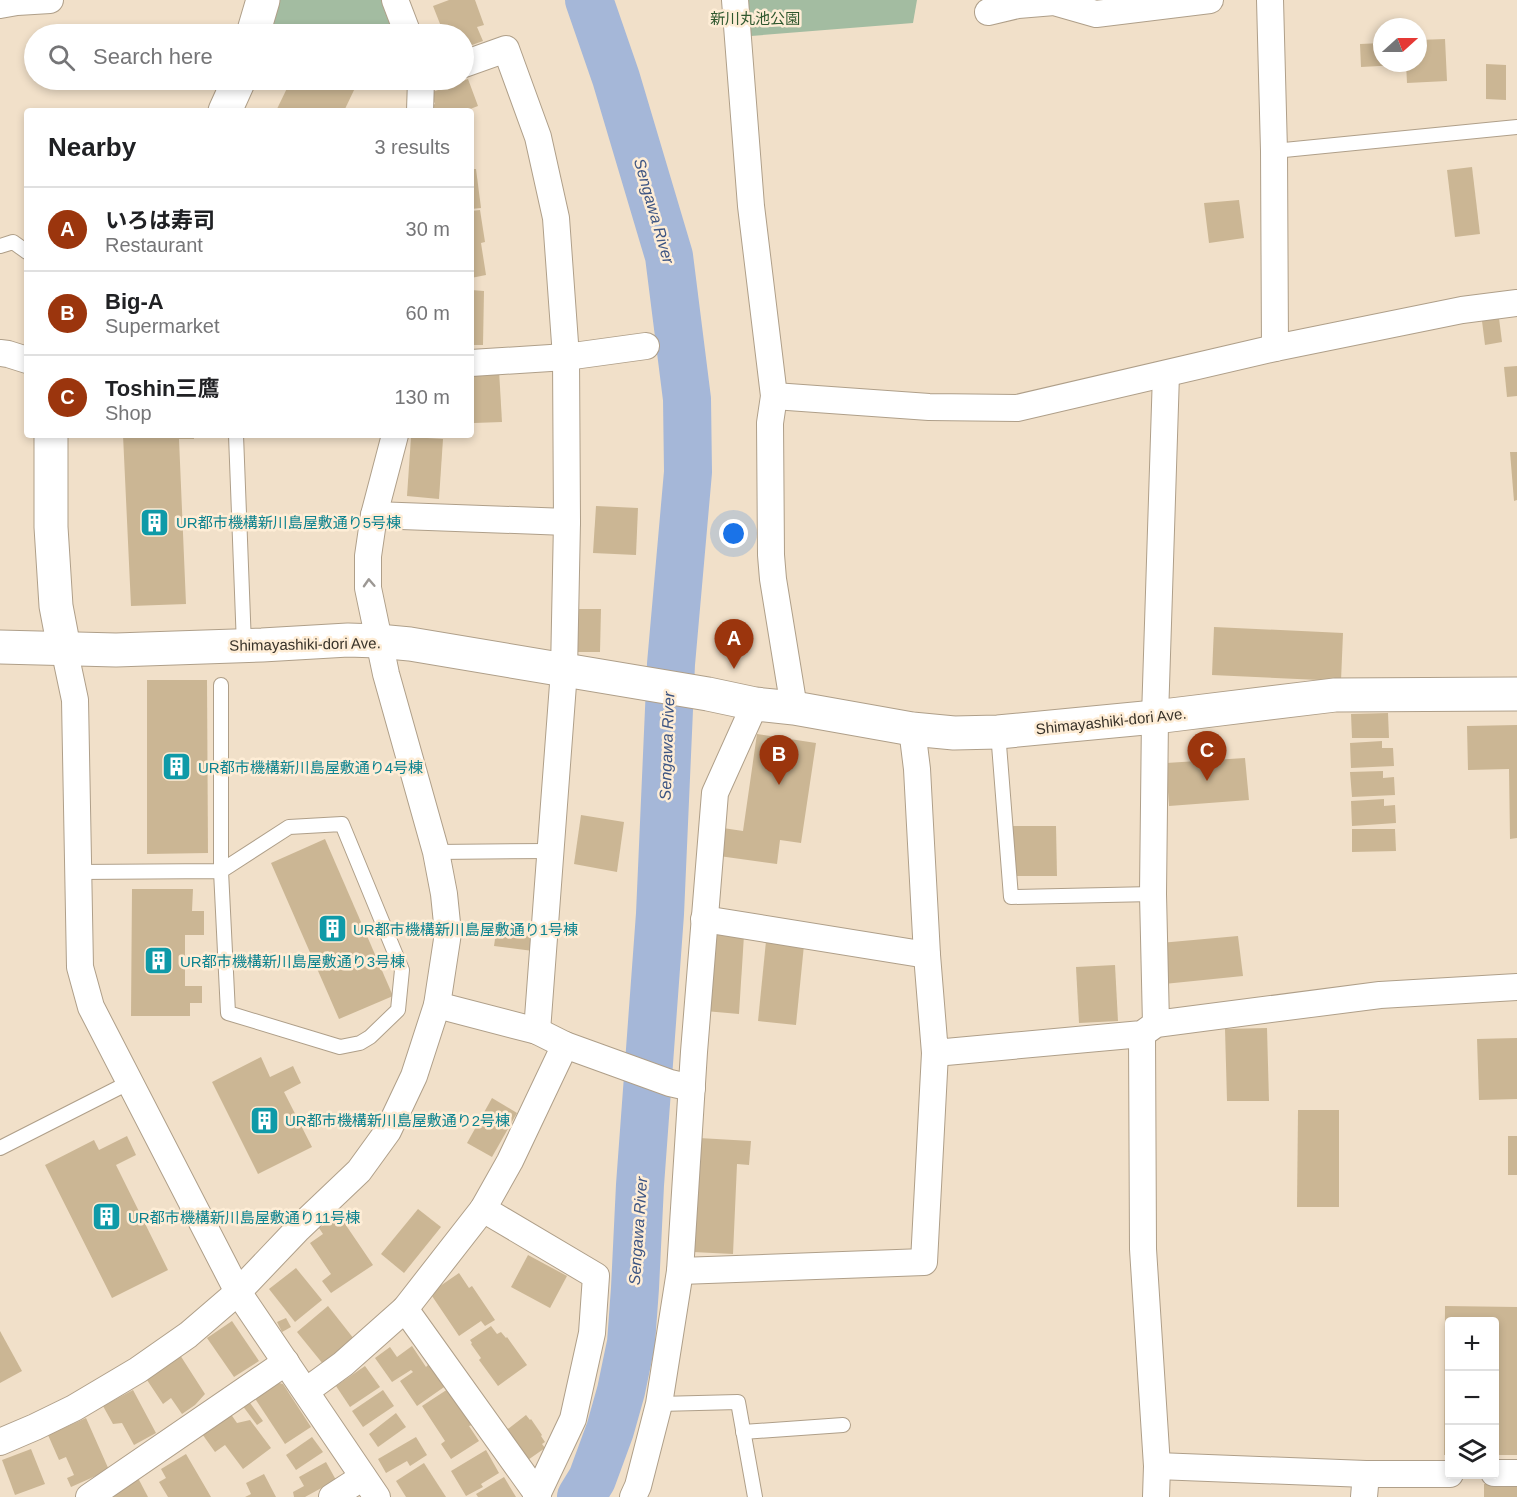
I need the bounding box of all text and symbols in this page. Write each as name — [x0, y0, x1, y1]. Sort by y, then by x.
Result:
park label: 新川丸池公園 — [710, 10, 800, 27]
north arrow — [1373, 18, 1427, 72]
search box — [24, 24, 474, 90]
icon: search — [45, 41, 78, 74]
text: Search here — [93, 44, 213, 69]
text: Nearby — [48, 132, 136, 162]
text: 3 results — [374, 136, 450, 158]
water label: Sengawa River — [631, 157, 677, 266]
text: いろは寿司 — [105, 208, 215, 233]
text: A — [60, 218, 75, 240]
text: 30 m — [406, 218, 450, 240]
text: Restaurant — [105, 234, 203, 256]
text: Big-A — [105, 289, 164, 314]
text: B — [60, 302, 75, 324]
text: 60 m — [406, 302, 450, 324]
text: Supermarket — [105, 315, 220, 337]
text: Toshin三鷹 — [105, 376, 219, 401]
text: C — [60, 386, 75, 408]
text: 130 m — [394, 386, 450, 408]
text: Shop — [105, 402, 152, 424]
building icon: UR都市機構新川島屋敷通り5号棟 — [139, 506, 171, 538]
place label: UR都市機構新川島屋敷通り5号棟 — [176, 514, 401, 531]
your location — [719, 519, 748, 548]
one-way arrow — [362, 579, 375, 588]
pin: A — [714, 620, 754, 669]
street label: Shimayashiki-dori Ave. — [229, 634, 381, 654]
water label: Sengawa River — [657, 691, 677, 801]
street label: Shimayashiki-dori Ave. — [1035, 705, 1187, 737]
pin: C — [1188, 732, 1226, 781]
pin: B — [760, 736, 798, 785]
building icon: UR都市機構新川島屋敷通り4号棟 — [161, 751, 193, 783]
place label: UR都市機構新川島屋敷通り4号棟 — [198, 759, 423, 776]
building icon: UR都市機構新川島屋敷通り1号棟 — [316, 913, 348, 945]
place label: UR都市機構新川島屋敷通り1号棟 — [353, 921, 578, 938]
building icon: UR都市機構新川島屋敷通り3号棟 — [143, 945, 175, 977]
place label: UR都市機構新川島屋敷通り3号棟 — [180, 953, 405, 970]
building icon: UR都市機構新川島屋敷通り2号棟 — [248, 1104, 280, 1136]
place label: UR都市機構新川島屋敷通り2号棟 — [285, 1112, 510, 1129]
water label: Sengawa River — [626, 1176, 650, 1286]
building icon: UR都市機構新川島屋敷通り11号棟 — [91, 1201, 123, 1233]
place label: UR都市機構新川島屋敷通り11号棟 — [128, 1209, 360, 1226]
map controls — [1445, 1317, 1499, 1479]
button: + — [1445, 1317, 1499, 1371]
button: − — [1445, 1371, 1499, 1425]
button: layers — [1445, 1425, 1499, 1479]

